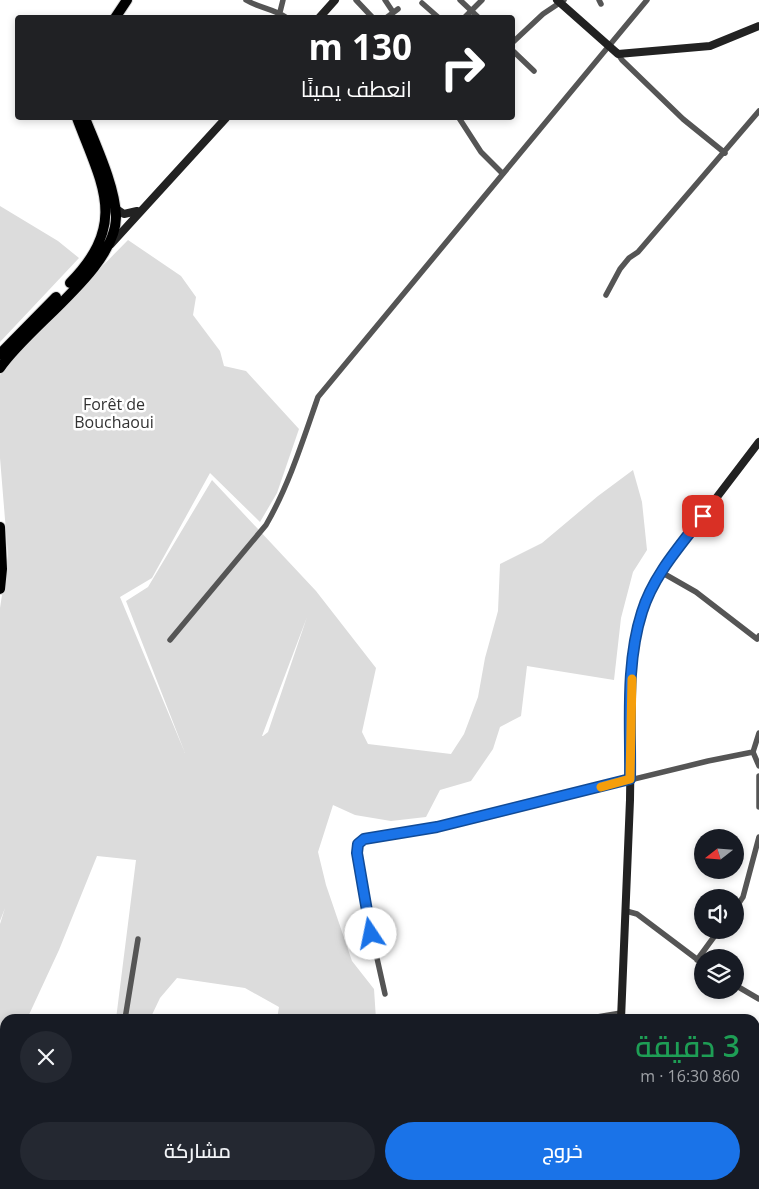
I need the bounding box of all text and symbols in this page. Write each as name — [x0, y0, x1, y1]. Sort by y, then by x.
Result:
text: 130 m — [308, 23, 412, 70]
icon: right — [430, 35, 495, 100]
text: انعطف يمينًا — [301, 73, 412, 103]
park label: Forêt de Bouchaoui — [74, 393, 154, 433]
pin — [682, 495, 724, 537]
icon: arrive — [689, 502, 717, 530]
north arrow — [694, 829, 744, 879]
map controls — [694, 829, 744, 999]
button: sound — [694, 889, 744, 939]
position arrow — [344, 907, 396, 959]
button: layers — [694, 949, 744, 999]
text: 3 دقيقة — [635, 1025, 740, 1066]
button: close — [20, 1031, 72, 1083]
text: 860 m · 16:30 — [640, 1065, 740, 1087]
button: مشاركة — [20, 1122, 375, 1180]
button: خروج — [385, 1122, 740, 1180]

